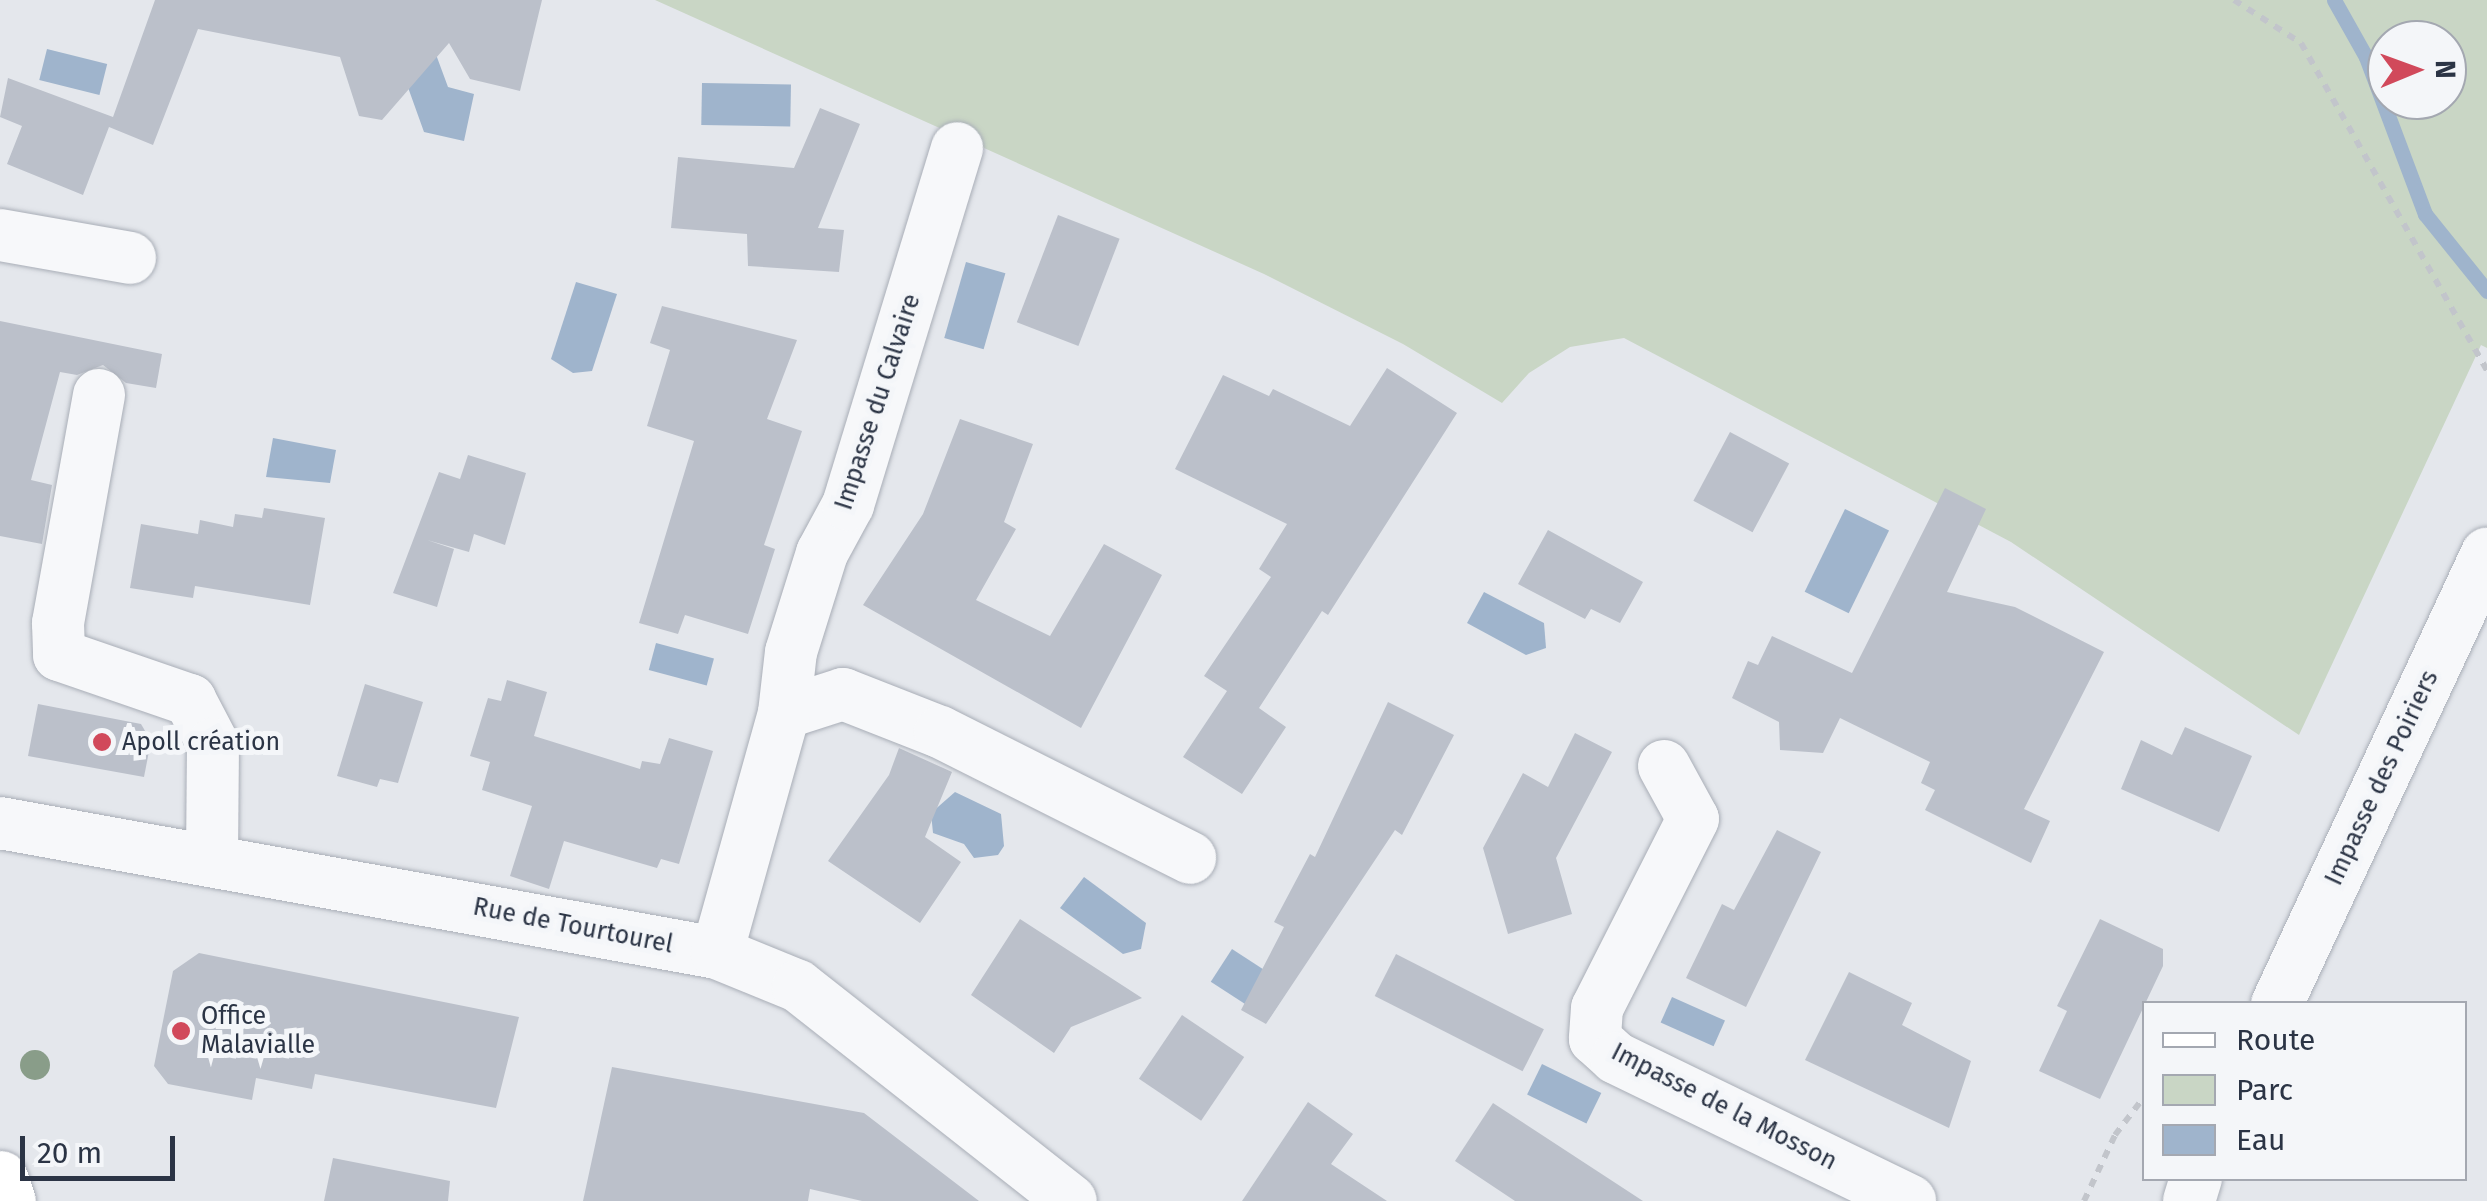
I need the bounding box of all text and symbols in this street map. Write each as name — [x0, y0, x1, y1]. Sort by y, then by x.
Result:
north arrow — [2367, 20, 2467, 120]
text: N — [2429, 60, 2462, 79]
street label: Impasse du Calvaire — [829, 290, 927, 514]
street label: Impasse des Poiriers — [2319, 666, 2445, 890]
place label: Apoll création — [122, 727, 280, 757]
marker: Apoll création — [91, 731, 113, 753]
street label: Rue de Tourtourel — [470, 892, 676, 960]
legend — [2142, 1001, 2467, 1181]
place label: Office Malavialle — [201, 1002, 315, 1061]
marker: Office Malavialle — [170, 1020, 192, 1042]
text: Route — [2236, 1022, 2315, 1058]
street label: Impasse de la Mosson — [1606, 1037, 1842, 1177]
text: Parc — [2236, 1072, 2293, 1108]
scale bar — [25, 1116, 180, 1178]
text: Eau — [2236, 1122, 2285, 1158]
text: 20 m — [37, 1135, 102, 1171]

